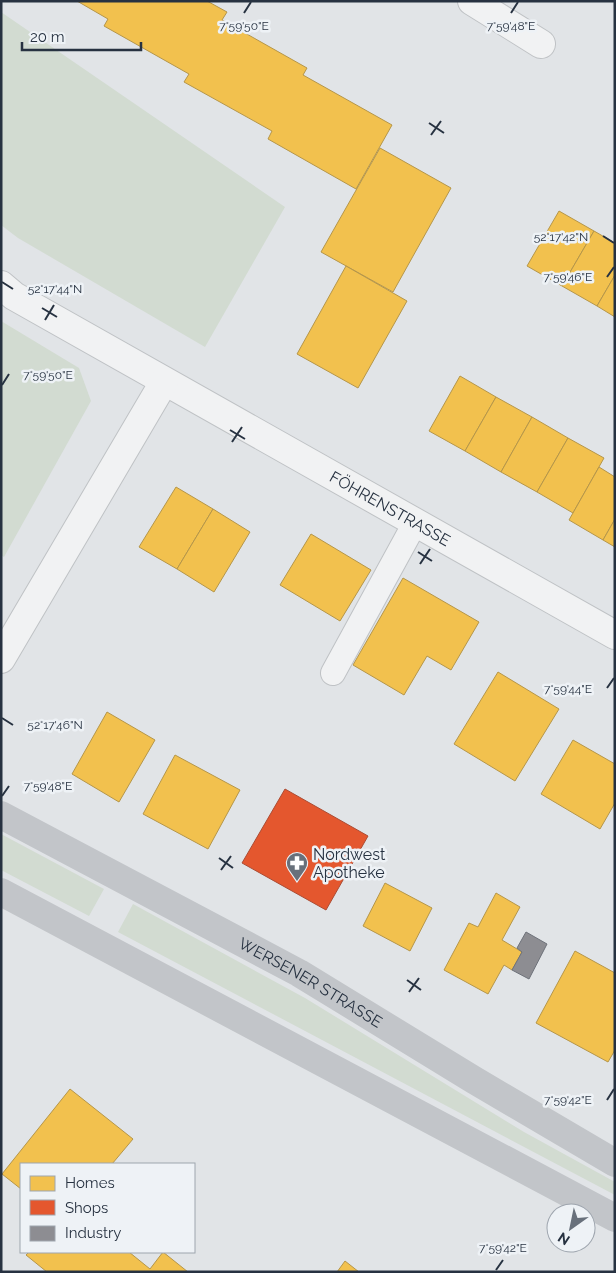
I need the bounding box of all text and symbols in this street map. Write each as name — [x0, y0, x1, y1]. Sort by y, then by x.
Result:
text: 7°59'50"E — [219, 19, 269, 33]
text: 7°59'48"E — [487, 19, 535, 33]
scale bar — [22, 20, 141, 52]
text: 20 m — [30, 28, 65, 46]
text: 52°17'42"N — [534, 230, 588, 244]
text: 7°59'46"E — [544, 270, 592, 284]
text: 52°17'44"N — [28, 282, 82, 296]
text: 7°59'50"E — [23, 368, 73, 382]
street label: FÖHRENSTRASSE — [326, 467, 454, 550]
text: 7°59'44"E — [544, 682, 592, 696]
text: 52°17'46"N — [27, 718, 83, 732]
text: 7°59'48"E — [24, 779, 72, 793]
place label: Nordwest Apotheke — [313, 845, 386, 882]
pharmacy icon: Nordwest Apotheke — [285, 851, 309, 882]
street label: WERSENER STRASSE — [235, 934, 386, 1032]
text: 7°59'42"E — [544, 1093, 592, 1107]
legend — [20, 1163, 195, 1253]
text: Homes — [65, 1174, 115, 1192]
text: Shops — [65, 1199, 108, 1217]
north arrow — [546, 1203, 596, 1253]
text: Industry — [65, 1224, 121, 1242]
text: N — [555, 1229, 573, 1249]
text: 7°59'42"E — [479, 1241, 527, 1255]

